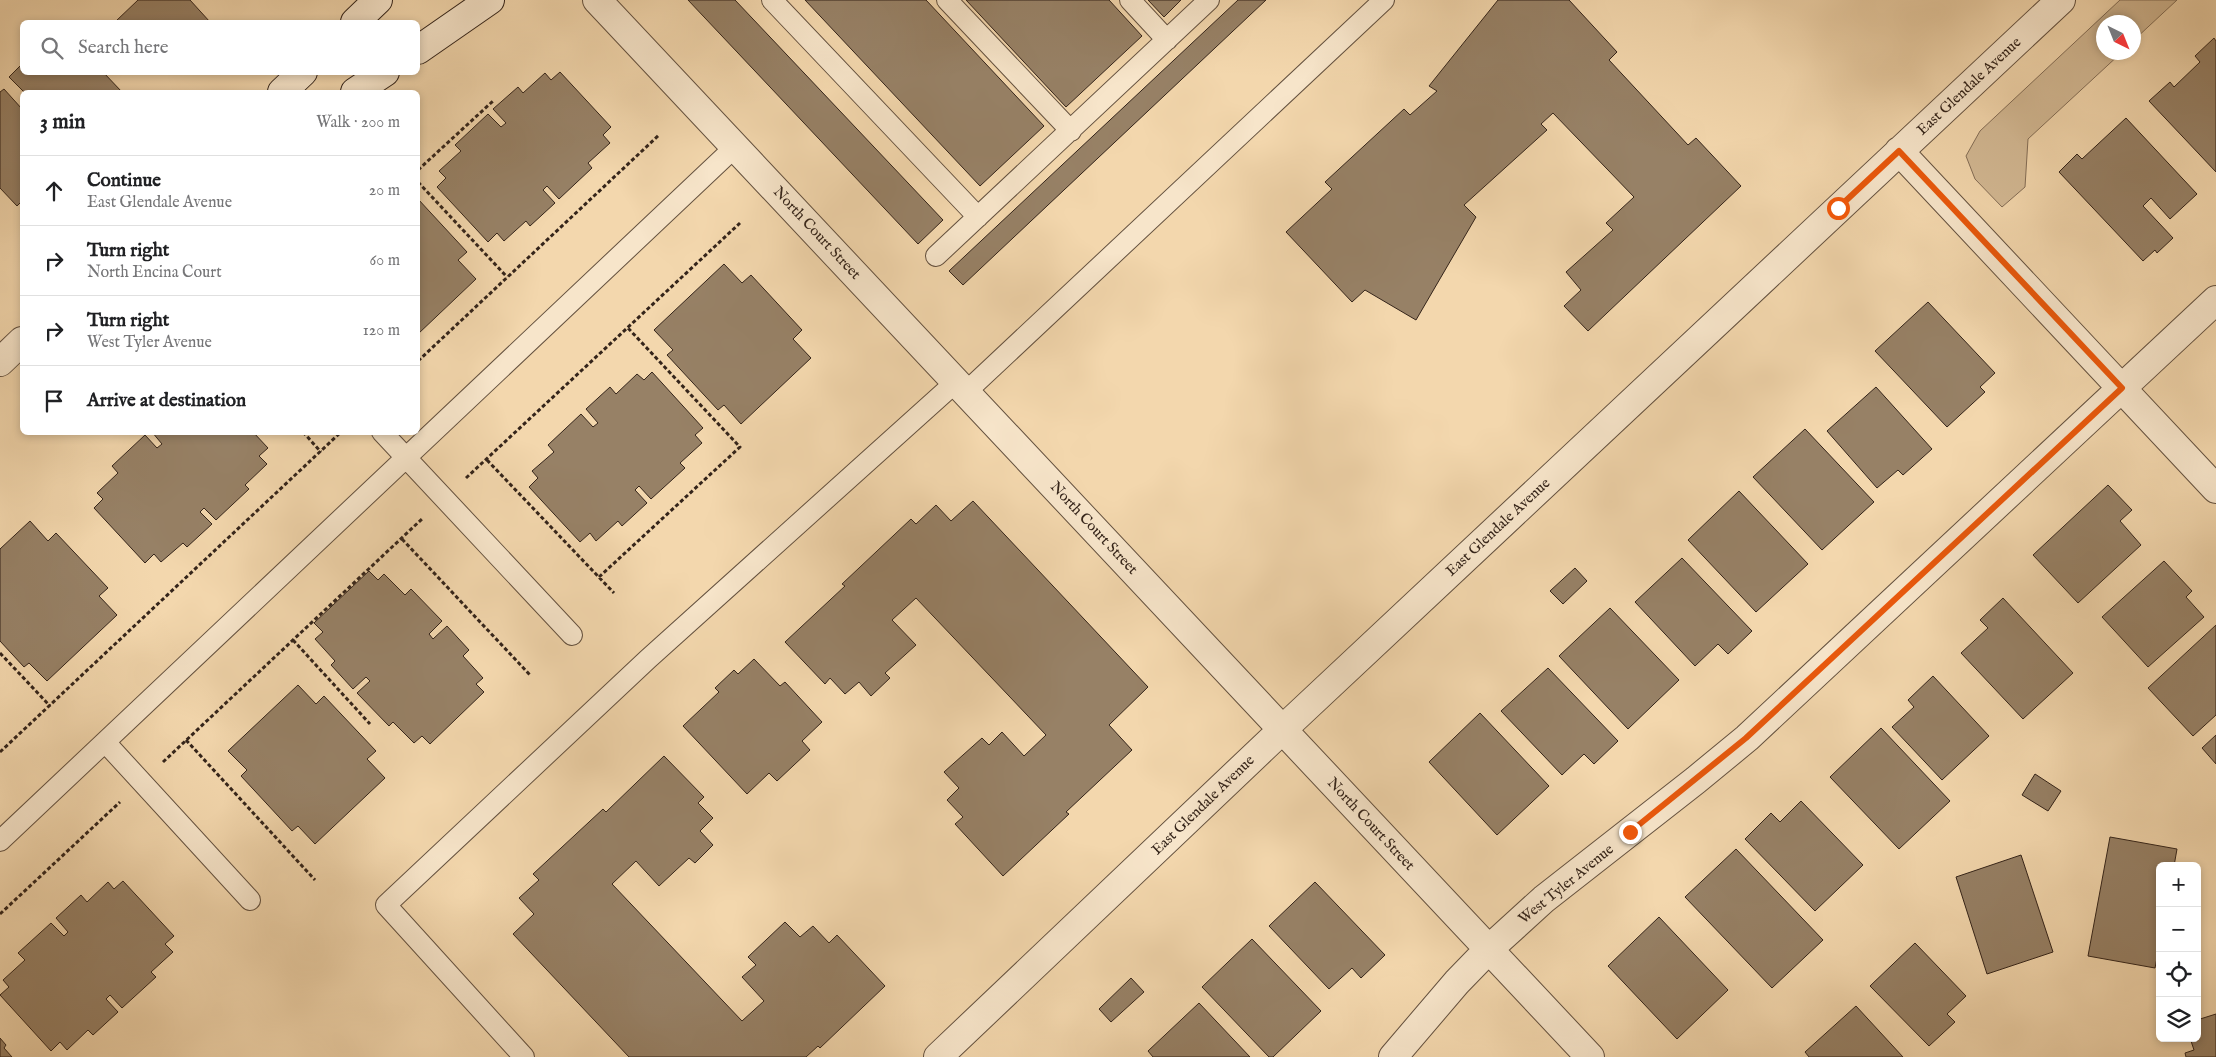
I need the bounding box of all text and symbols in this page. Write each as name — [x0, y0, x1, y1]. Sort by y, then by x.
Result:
north arrow — [2096, 15, 2141, 60]
search box — [20, 20, 420, 75]
street label: East Glendale Avenue — [1913, 33, 2025, 139]
icon: search — [38, 34, 66, 62]
text: Search here — [78, 36, 169, 60]
text: 3 min — [40, 109, 85, 136]
text: Walk · 200 m — [316, 113, 400, 133]
text: Continue — [87, 169, 161, 193]
icon: ahead — [40, 177, 68, 205]
text: 20 m — [369, 181, 400, 201]
street label: North Court Street — [769, 183, 865, 283]
text: East Glendale Avenue — [87, 193, 232, 213]
route start — [1827, 197, 1850, 220]
text: Turn right — [87, 239, 169, 263]
icon: right — [40, 247, 68, 275]
text: 60 m — [370, 251, 400, 271]
text: North Encina Court — [87, 263, 222, 283]
text: Turn right — [87, 309, 169, 333]
icon: right — [40, 317, 68, 345]
text: 120 m — [363, 321, 400, 341]
text: West Tyler Avenue — [87, 333, 212, 353]
icon: arrive — [40, 387, 68, 415]
text: Arrive at destination — [87, 389, 246, 413]
street label: East Glendale Avenue — [1442, 474, 1554, 580]
street label: North Court Street — [1046, 478, 1142, 578]
street label: East Glendale Avenue — [1148, 751, 1259, 859]
street label: North Court Street — [1323, 774, 1419, 874]
route end — [1619, 821, 1642, 844]
street label: West Tyler Avenue — [1515, 840, 1618, 928]
map controls — [2156, 862, 2201, 1042]
button: + — [2156, 862, 2201, 907]
button: − — [2156, 907, 2201, 952]
button: locate — [2156, 952, 2201, 997]
button: layers — [2156, 997, 2201, 1042]

